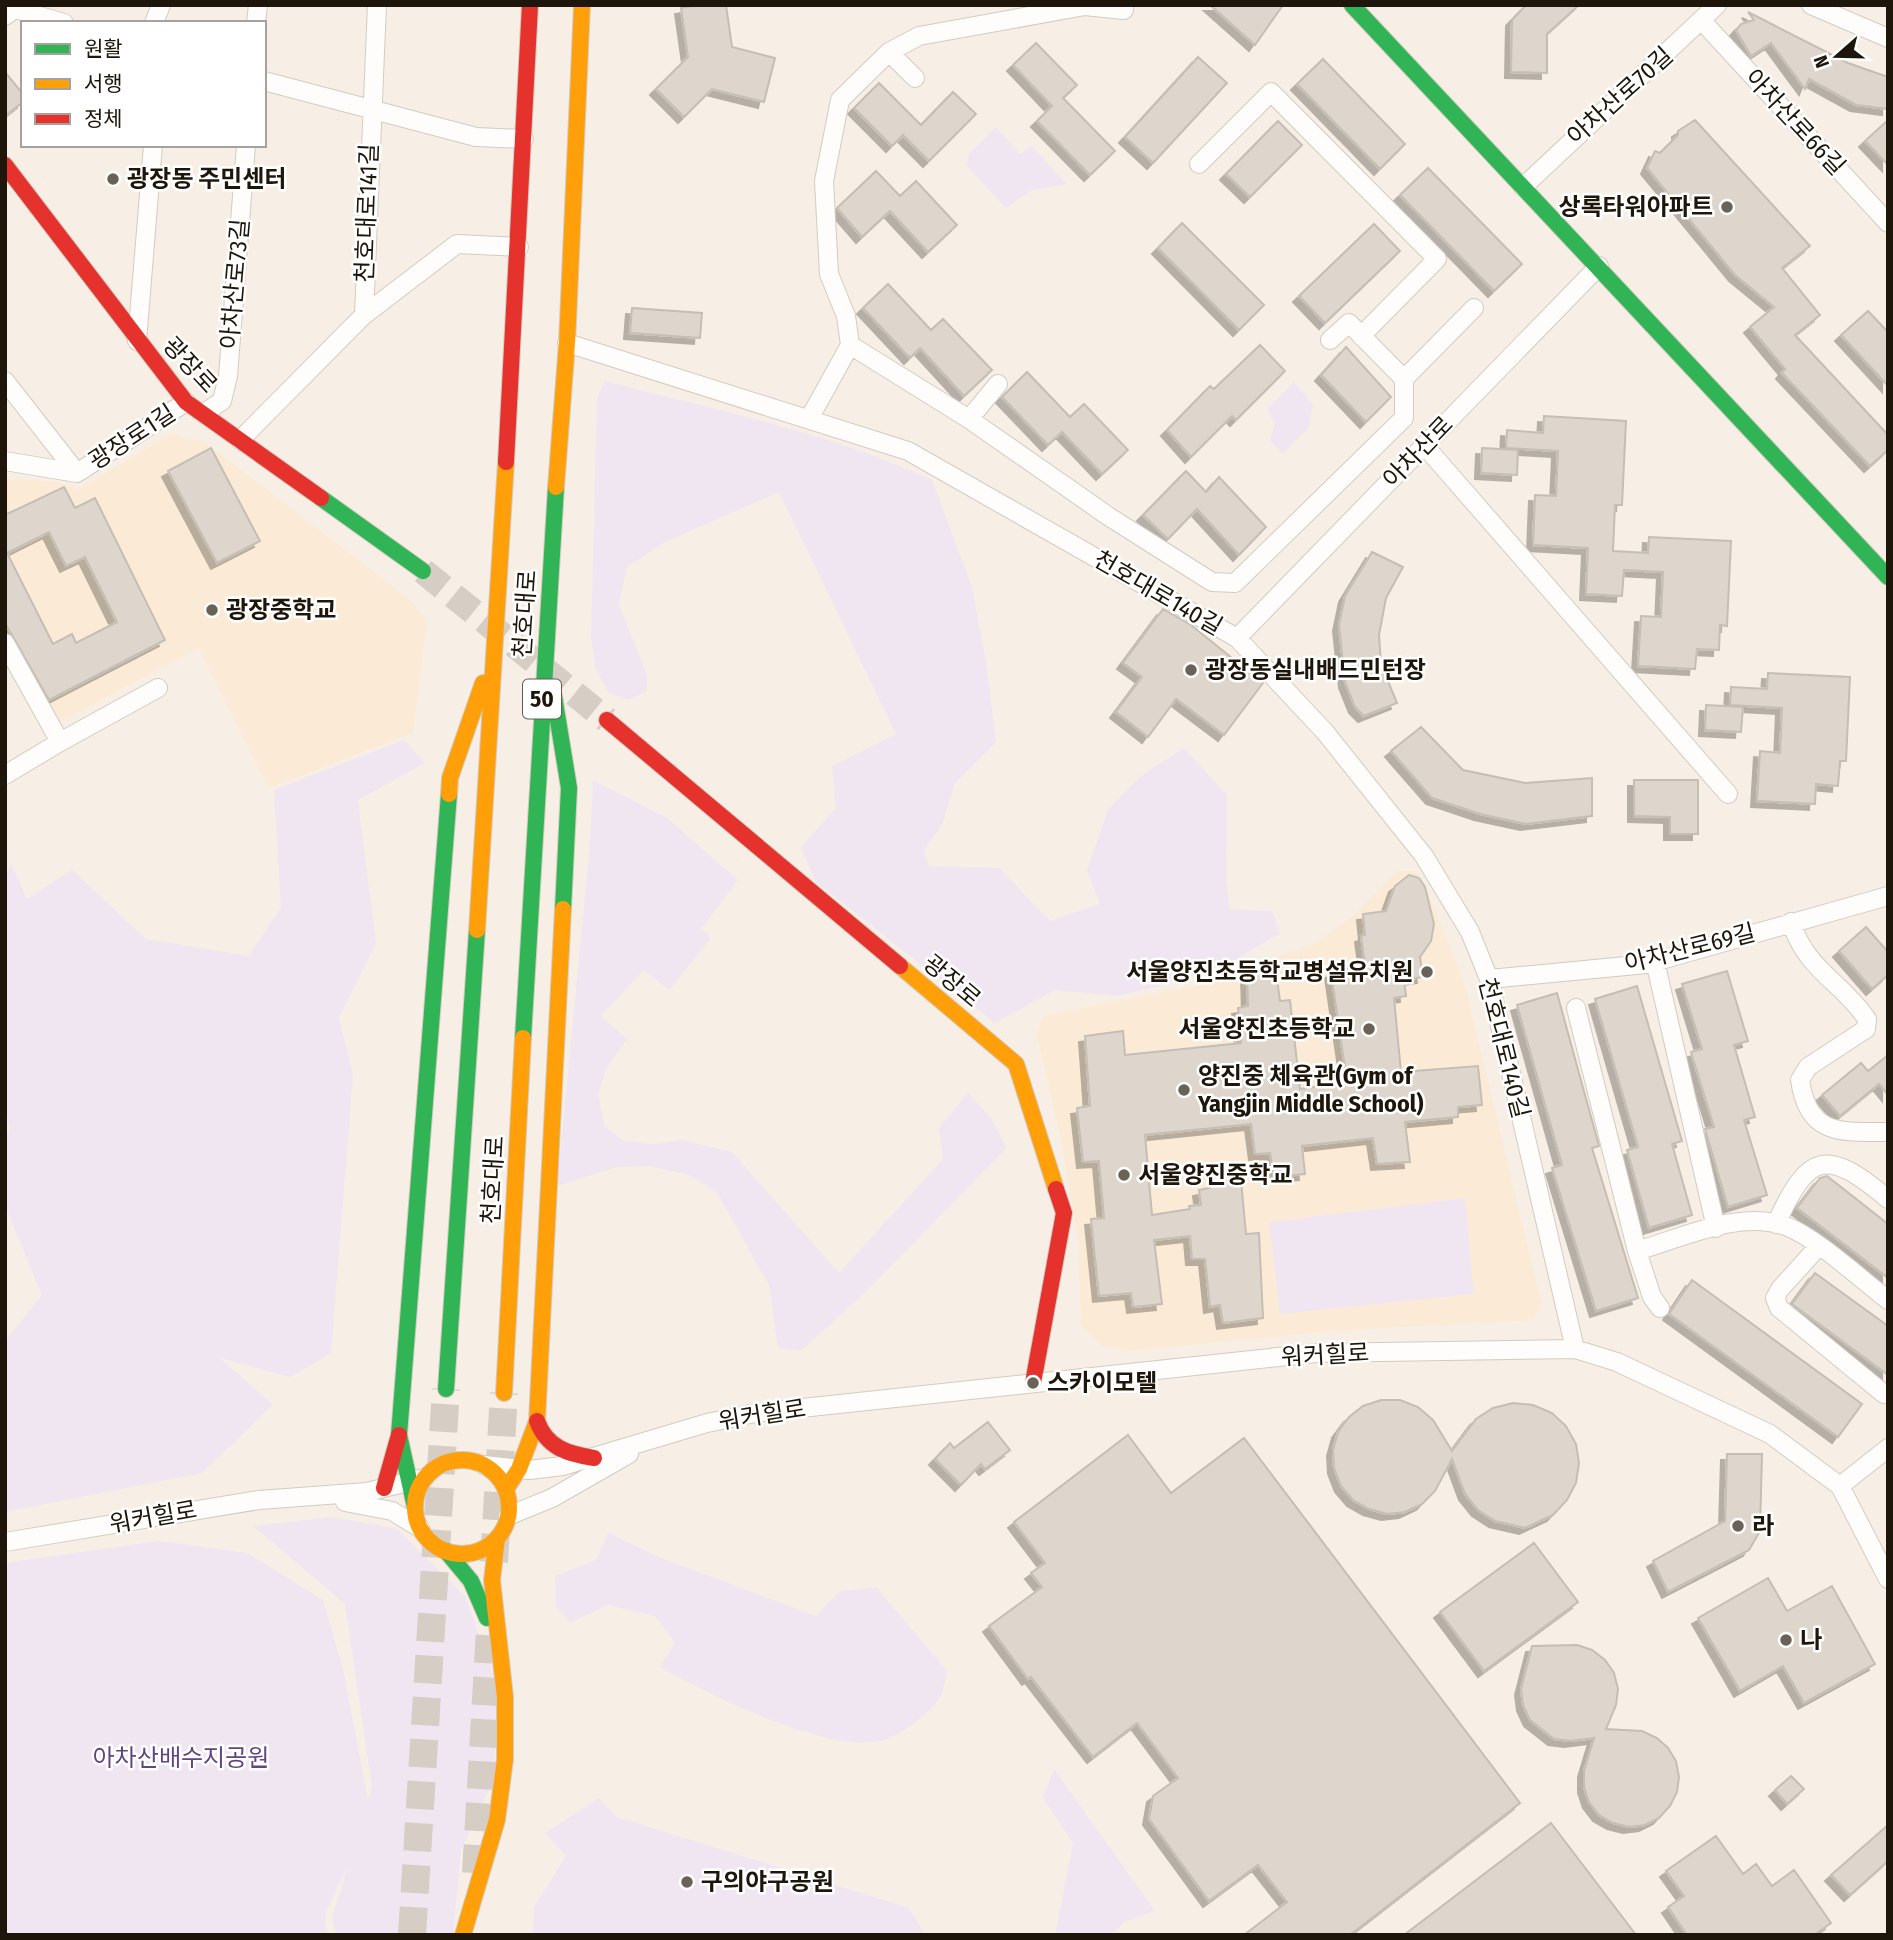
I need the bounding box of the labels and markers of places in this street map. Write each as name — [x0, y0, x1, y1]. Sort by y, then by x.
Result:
place label: 광장동 주민센터 — [127, 165, 287, 193]
marker: 광장동 주민센터 — [105, 171, 121, 187]
place label: 상록타워아파트 — [1558, 193, 1713, 221]
marker: 상록타워아파트 — [1719, 199, 1735, 215]
place label: 광장중학교 — [226, 596, 336, 624]
marker: 광장중학교 — [204, 602, 220, 618]
place label: 광장동실내배드민턴장 — [1205, 656, 1426, 684]
marker: 광장동실내배드민턴장 — [1183, 662, 1199, 678]
place label: 서울양진초등학교병설유치원 — [1126, 958, 1413, 986]
marker: 서울양진초등학교병설유치원 — [1419, 964, 1435, 980]
place label: 서울양진초등학교 — [1178, 1015, 1355, 1043]
marker: 서울양진초등학교 — [1361, 1021, 1377, 1037]
place label: 양진중 체육관(Gym of Yangjin Middle School) — [1197, 1062, 1424, 1118]
marker: 양진중 체육관(Gym of Yangjin Middle School) — [1176, 1082, 1192, 1098]
place label: 서울양진중학교 — [1138, 1161, 1293, 1189]
marker: 서울양진중학교 — [1116, 1167, 1132, 1183]
place label: 스카이모텔 — [1047, 1369, 1157, 1397]
marker: 스카이모텔 — [1025, 1375, 1041, 1391]
place label: 라 — [1752, 1512, 1774, 1540]
marker: 라 — [1730, 1518, 1746, 1534]
place label: 나 — [1800, 1626, 1822, 1654]
marker: 나 — [1778, 1632, 1794, 1648]
place label: 구의야구공원 — [701, 1868, 833, 1896]
marker: 구의야구공원 — [679, 1874, 695, 1890]

